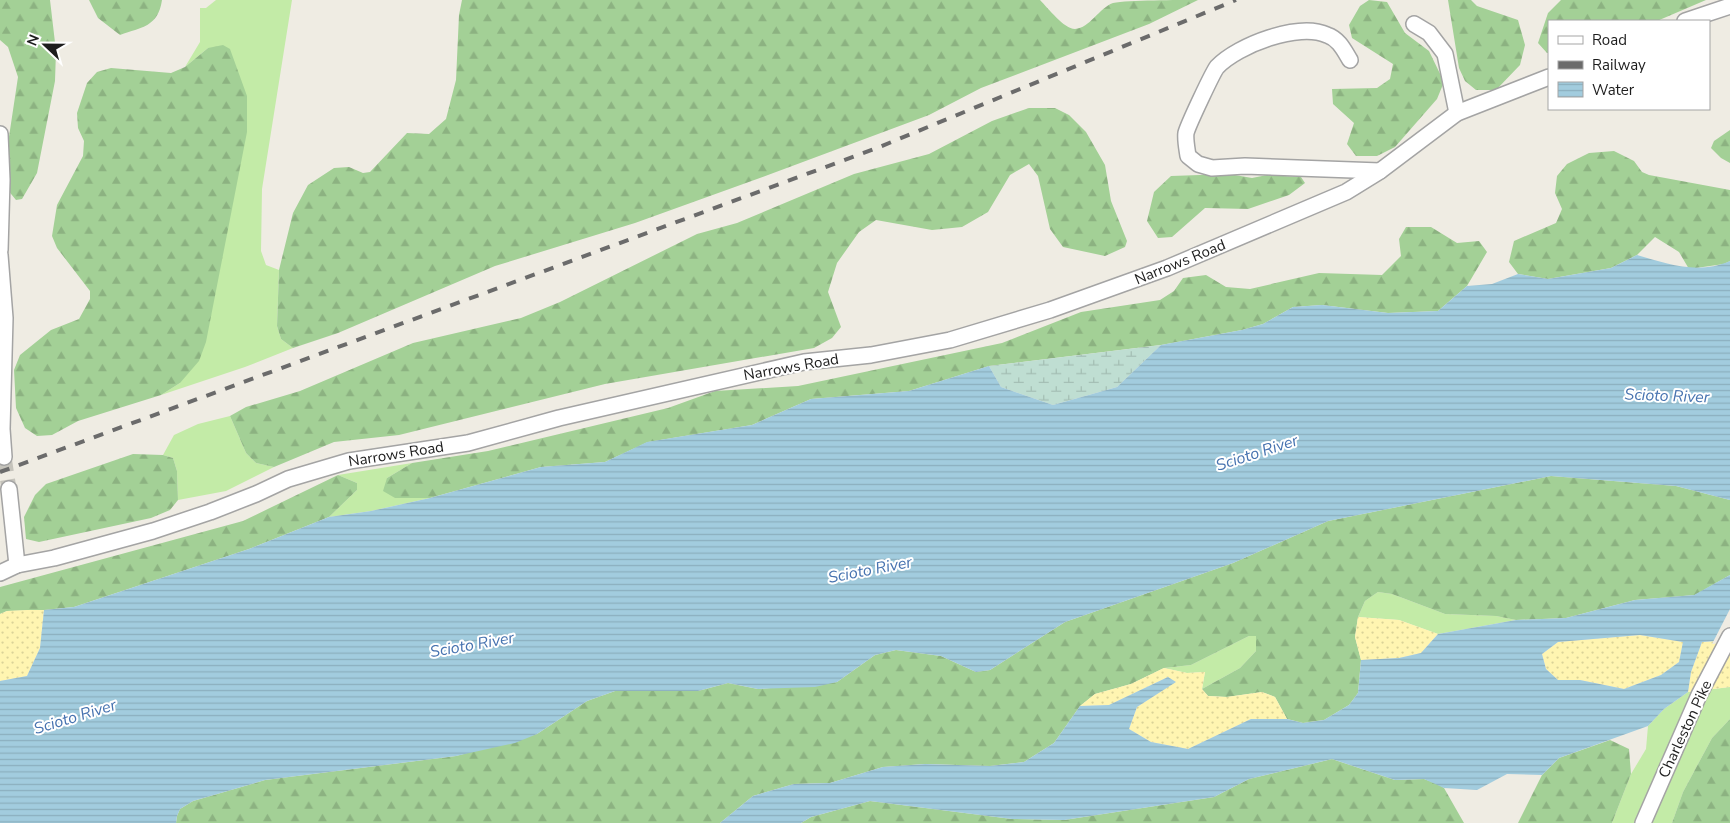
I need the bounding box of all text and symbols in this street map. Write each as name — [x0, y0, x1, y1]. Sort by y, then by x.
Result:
north arrow — [20, 20, 70, 70]
legend — [1548, 20, 1710, 110]
text: Road — [1592, 30, 1627, 50]
text: N — [23, 32, 44, 49]
text: Railway — [1592, 55, 1646, 75]
text: Water — [1592, 80, 1635, 100]
street label: Narrows Road — [1132, 235, 1228, 289]
street label: Narrows Road — [742, 349, 840, 385]
water label: Scioto River — [1624, 384, 1711, 409]
water label: Scioto River — [1213, 429, 1302, 477]
street label: Narrows Road — [347, 437, 445, 471]
water label: Scioto River — [826, 551, 915, 589]
water label: Scioto River — [428, 627, 517, 663]
street label: Charleston Pike — [1654, 677, 1716, 781]
water label: Scioto River — [31, 694, 120, 740]

